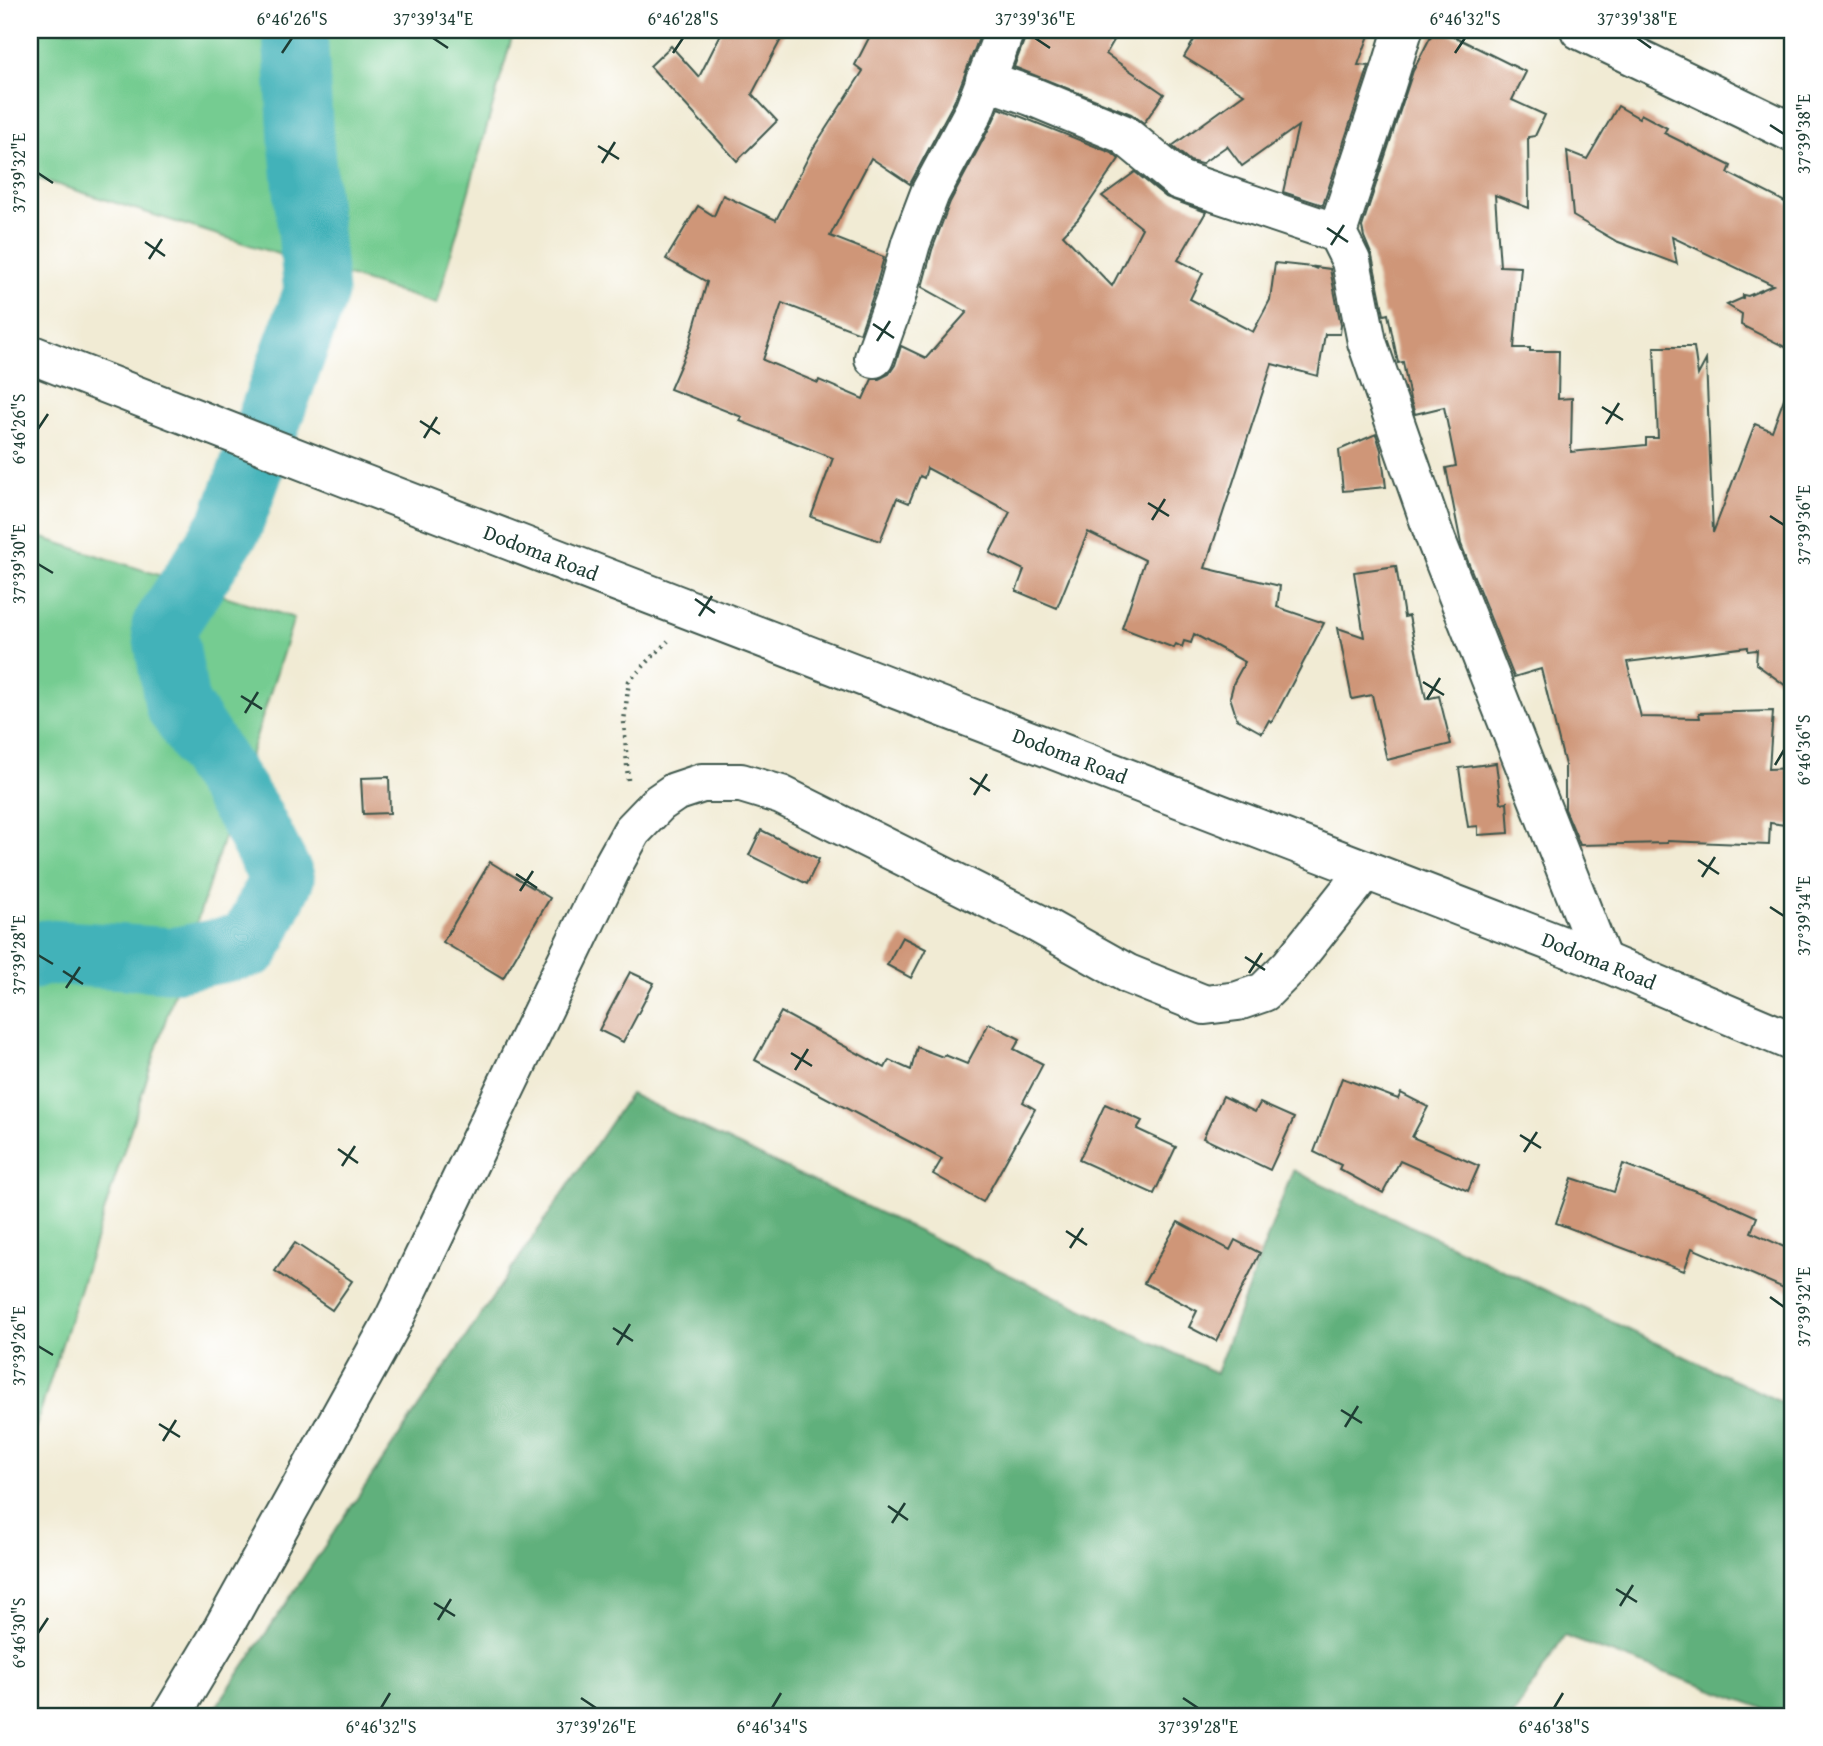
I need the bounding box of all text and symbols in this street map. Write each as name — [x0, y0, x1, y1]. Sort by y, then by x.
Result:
text: 6°46'26"S — [256, 5, 328, 32]
text: 37°39'34"E — [393, 5, 473, 32]
text: 6°46'28"S — [647, 5, 719, 32]
text: 37°39'36"E — [995, 5, 1075, 32]
text: 6°46'32"S — [1429, 5, 1501, 32]
text: 37°39'38"E — [1597, 5, 1677, 32]
text: 37°39'38"E — [1790, 94, 1817, 174]
text: 37°39'32"E — [5, 133, 32, 213]
text: 6°46'26"S — [5, 393, 32, 465]
text: 37°39'36"E — [1790, 485, 1817, 565]
street label: Dodoma Road — [479, 516, 604, 589]
text: 37°39'30"E — [5, 524, 32, 604]
text: 6°46'36"S — [1790, 714, 1817, 786]
street label: Dodoma Road — [1008, 719, 1133, 792]
text: 37°39'34"E — [1790, 876, 1817, 956]
text: 37°39'28"E — [5, 915, 32, 995]
street label: Dodoma Road — [1537, 923, 1662, 998]
text: 37°39'32"E — [1790, 1267, 1817, 1347]
text: 37°39'26"E — [5, 1306, 32, 1386]
text: 6°46'30"S — [5, 1597, 32, 1669]
text: 6°46'32"S — [345, 1713, 417, 1740]
text: 37°39'26"E — [556, 1713, 636, 1740]
text: 6°46'34"S — [736, 1713, 808, 1740]
text: 37°39'28"E — [1158, 1713, 1238, 1740]
text: 6°46'38"S — [1518, 1713, 1590, 1740]

